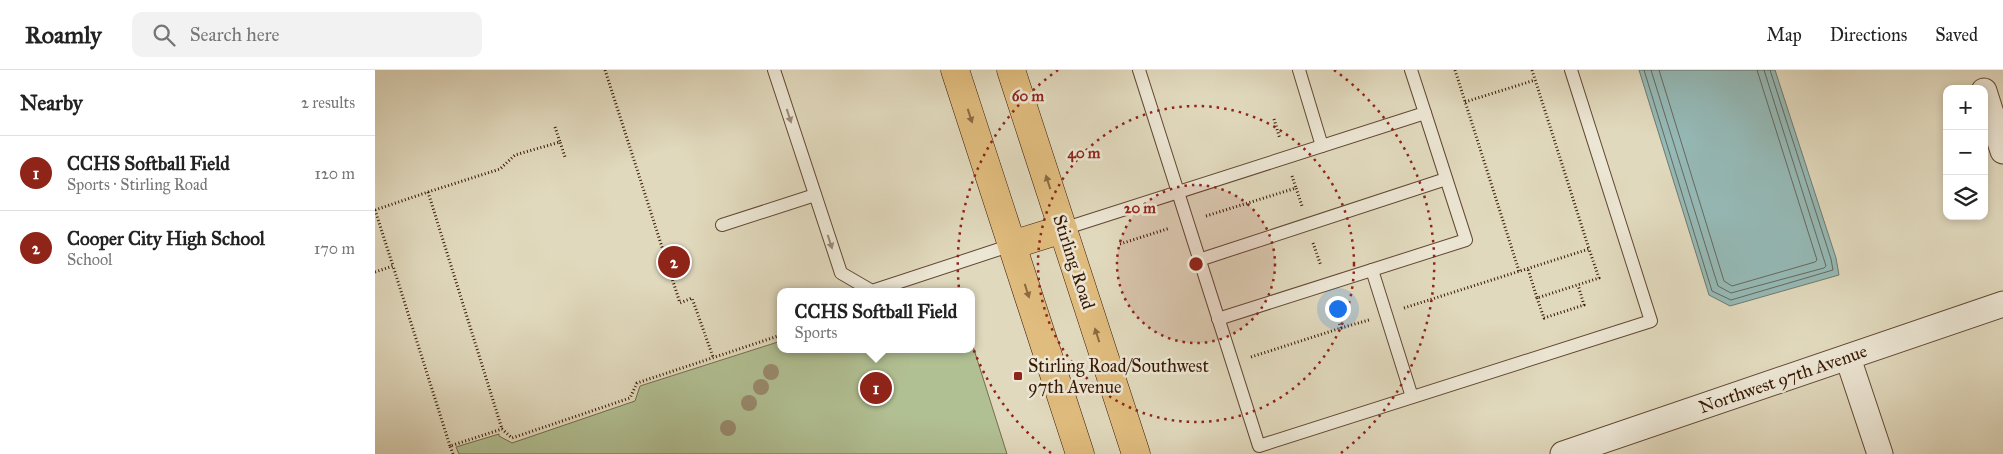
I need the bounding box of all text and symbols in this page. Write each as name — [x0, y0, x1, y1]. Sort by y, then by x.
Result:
search box — [132, 12, 482, 57]
text: Roamly — [25, 20, 102, 50]
icon: search — [150, 21, 178, 49]
text: Search here — [190, 23, 280, 46]
text: Map — [1766, 24, 1802, 46]
text: Directions — [1830, 24, 1907, 46]
text: Saved — [1935, 24, 1978, 46]
map controls — [1943, 85, 1988, 220]
button: + — [1943, 85, 1988, 130]
text: 60 m — [1012, 87, 1045, 105]
text: Nearby — [20, 90, 83, 116]
text: 2 results — [301, 93, 355, 112]
one-way arrow — [786, 109, 793, 124]
one-way arrow — [967, 109, 974, 124]
button: − — [1943, 130, 1988, 175]
text: 40 m — [1068, 144, 1101, 163]
text: CCHS Softball Field — [67, 152, 230, 175]
text: 1 — [33, 164, 39, 183]
text: 120 m — [315, 164, 355, 183]
text: Sports · Stirling Road — [67, 175, 208, 194]
one-way arrow — [1043, 175, 1051, 190]
button: layers — [1943, 175, 1988, 220]
text: 20 m — [1124, 199, 1156, 217]
street label: Stirling Road — [1047, 212, 1100, 313]
text: Cooper City High School — [67, 227, 265, 250]
one-way arrow — [827, 234, 835, 249]
text: 2 — [32, 239, 40, 258]
text: 170 m — [314, 239, 355, 258]
pin: 2 — [658, 243, 690, 281]
text: School — [67, 250, 112, 269]
centre of rings — [1187, 255, 1205, 273]
one-way arrow — [1024, 284, 1031, 299]
popup — [777, 288, 975, 353]
your location — [1325, 296, 1351, 322]
text: CCHS Softball Field — [795, 300, 957, 323]
text: Sports — [795, 323, 837, 342]
one-way arrow — [1093, 327, 1101, 342]
street label: Northwest 97th Avenue — [1696, 340, 1870, 418]
place label: Stirling Road/Southwest 97th Avenue — [1028, 355, 1209, 398]
pin: 1 — [860, 369, 892, 407]
marker: Stirling Road/Southwest 97th Avenue — [1012, 370, 1024, 382]

